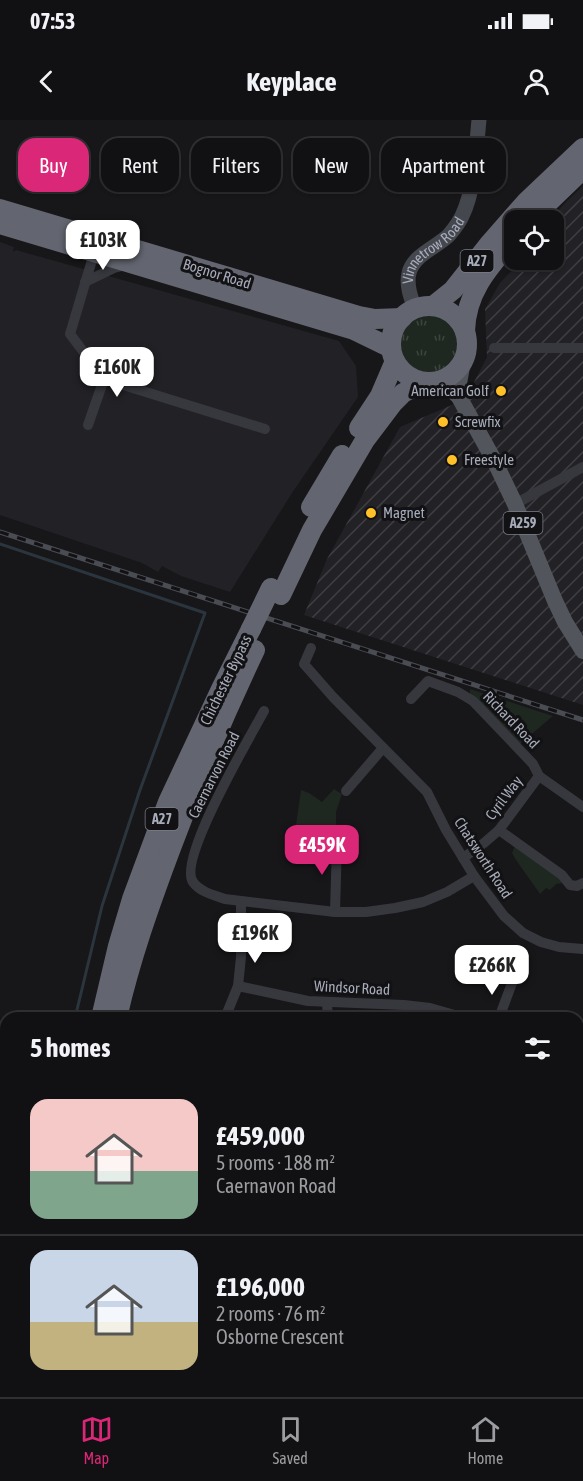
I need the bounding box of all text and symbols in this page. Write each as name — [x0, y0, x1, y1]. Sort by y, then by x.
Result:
text: 07:53 — [30, 8, 75, 34]
icon: back — [30, 65, 63, 98]
icon: person — [520, 65, 553, 98]
text: Keyplace — [246, 66, 337, 97]
chip: Buy — [18, 138, 89, 192]
chip: Rent — [101, 138, 179, 192]
chip: Filters — [191, 138, 281, 192]
chip: New — [293, 138, 369, 192]
chip: Apartment — [381, 138, 506, 192]
map controls — [504, 210, 564, 270]
button: locate — [504, 210, 564, 270]
street label: Vinnetrow Road — [399, 214, 468, 284]
pin: £103K — [61, 220, 145, 271]
text: £103K — [80, 228, 126, 251]
road number: A27 — [460, 250, 494, 272]
street label: Bognor Road — [181, 255, 253, 292]
pin: £160K — [75, 347, 159, 398]
text: £160K — [94, 355, 140, 378]
place label: American Golf — [411, 382, 489, 399]
marker: American Golf — [494, 384, 508, 398]
place label: Screwfix — [455, 413, 501, 430]
marker: Screwfix — [436, 415, 450, 429]
place label: Freestyle — [464, 451, 514, 468]
marker: Freestyle — [445, 453, 459, 467]
place label: Magnet — [383, 504, 425, 521]
marker: Magnet — [364, 506, 378, 520]
road number: A259 — [504, 512, 542, 534]
street label: Chichester Bypass — [196, 632, 255, 727]
street label: Richard Road — [480, 687, 543, 752]
street label: Caernarvon Road — [184, 729, 243, 821]
street label: Cyril Way — [482, 772, 526, 823]
road number: A27 — [146, 808, 178, 830]
street label: Chatsworth Road — [451, 814, 516, 901]
pin: £459K — [280, 825, 364, 876]
text: £459K — [299, 833, 345, 856]
pin: £196K — [213, 913, 297, 964]
text: £196K — [232, 921, 278, 944]
pin: £266K — [450, 945, 534, 996]
text: £266K — [469, 953, 515, 976]
street label: Windsor Road — [314, 977, 391, 998]
icon: filters — [521, 1032, 554, 1065]
text: 5 homes — [30, 1033, 110, 1063]
text: £459,000 — [216, 1121, 305, 1151]
icon: home — [78, 1123, 150, 1195]
text: 5 rooms · 188 m² — [216, 1151, 335, 1174]
text: Caernavon Road — [216, 1174, 336, 1197]
text: £196,000 — [216, 1272, 305, 1302]
icon: home — [78, 1274, 150, 1346]
text: 2 rooms · 76 m² — [216, 1302, 326, 1325]
text: Osborne Crescent — [216, 1325, 344, 1348]
tab: Map — [80, 1413, 113, 1467]
tab: Saved — [273, 1413, 308, 1467]
tab: Home — [468, 1413, 503, 1467]

